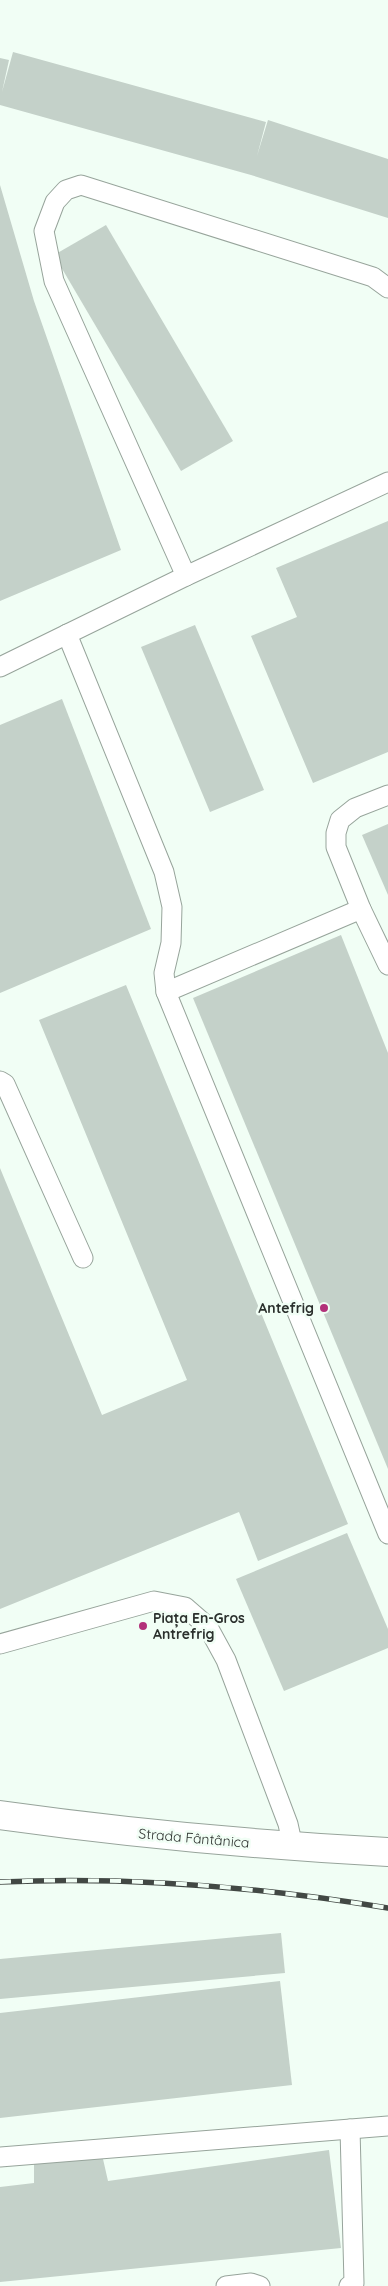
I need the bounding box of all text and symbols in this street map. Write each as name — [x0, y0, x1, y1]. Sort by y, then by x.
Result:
place label: Antefrig — [258, 1299, 314, 1317]
marker: Antefrig — [318, 1302, 330, 1314]
place label: Piața En-Gros Antrefrig — [153, 1609, 245, 1643]
marker: Piața En-Gros Antrefrig — [137, 1620, 149, 1632]
street label: Strada Fântânica — [138, 1824, 250, 1852]

